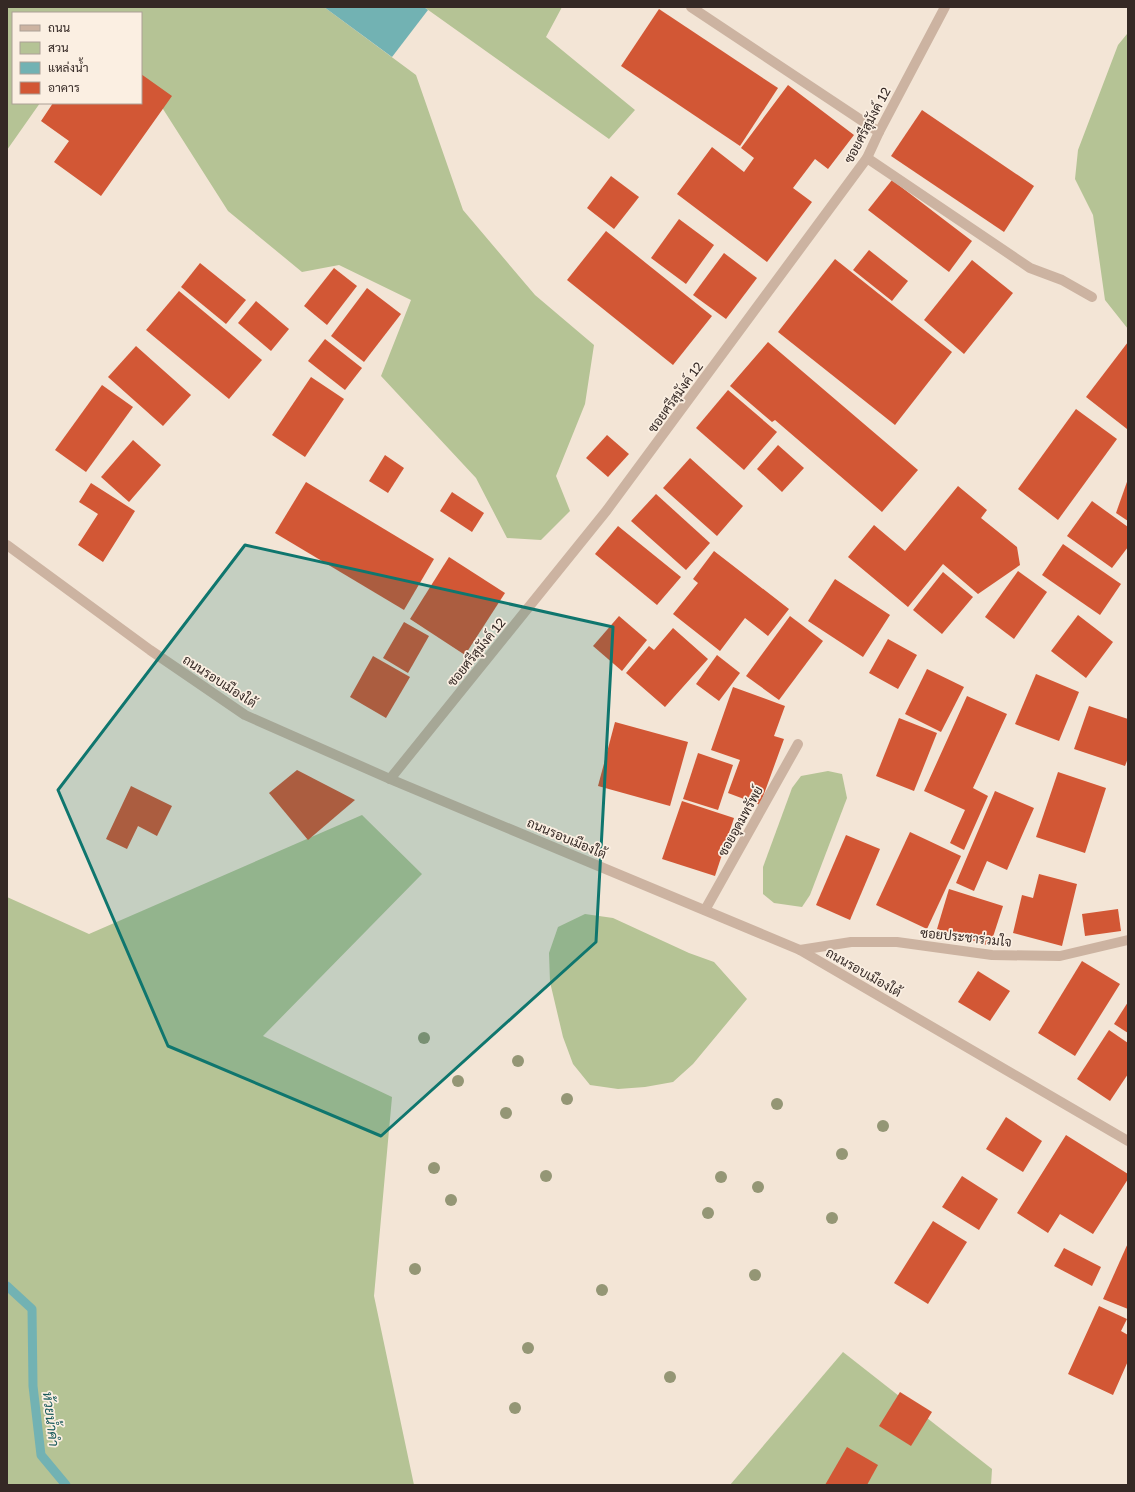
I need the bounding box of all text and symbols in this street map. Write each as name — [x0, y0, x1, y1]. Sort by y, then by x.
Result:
legend — [12, 12, 142, 104]
text: ถนน — [48, 20, 71, 35]
text: สวน — [48, 40, 69, 55]
text: แหล่งน้ำ — [48, 57, 88, 75]
text: อาคาร — [48, 80, 80, 95]
street label: ซอยศรีสุมังค์ 12 — [839, 84, 895, 167]
street label: ซอยศรีสุมังค์ 12 — [643, 358, 708, 437]
street label: ซอยศรีสุมังค์ 12 — [443, 614, 510, 691]
street label: ถนนรอบเมืองใต้ — [180, 650, 261, 711]
street label: ซอยอุดมทรัพย์ — [713, 783, 768, 860]
street label: ถนนรอบเมืองใต้ — [525, 813, 610, 862]
street label: ซอยประชาร่วมใจ — [919, 924, 1013, 950]
street label: ถนนรอบเมืองใต้ — [823, 943, 906, 1001]
water label: ห้วยน้ำคำ — [40, 1390, 66, 1447]

